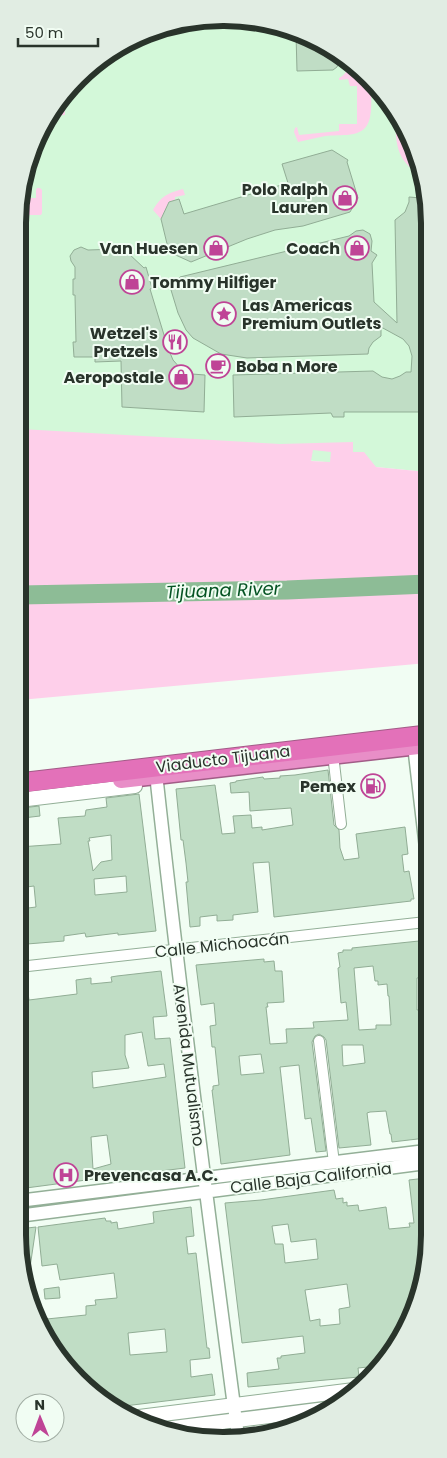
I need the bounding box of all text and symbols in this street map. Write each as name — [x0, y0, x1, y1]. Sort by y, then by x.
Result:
scale bar — [18, 15, 98, 47]
text: 50 m — [25, 22, 63, 43]
place label: Polo Ralph Lauren — [242, 178, 328, 219]
shop icon: Polo Ralph Lauren — [332, 185, 358, 211]
shop icon: Van Huesen — [203, 235, 229, 261]
shop icon: Coach — [344, 235, 370, 261]
place label: Van Huesen — [99, 237, 198, 260]
place label: Coach — [286, 237, 340, 260]
shop icon: Tommy Hilfiger — [119, 269, 145, 295]
place label: Tommy Hilfiger — [150, 271, 276, 294]
place label: Las Americas Premium Outlets — [242, 294, 381, 335]
place icon: Las Americas Premium Outlets — [211, 301, 237, 327]
place label: Wetzel's Pretzels — [90, 322, 158, 363]
restaurant icon: Wetzel's Pretzels — [162, 329, 188, 355]
cafe icon: Boba n More — [205, 353, 231, 379]
place label: Boba n More — [236, 355, 338, 378]
shop icon: Aeropostale — [168, 364, 194, 390]
place label: Aeropostale — [63, 366, 164, 389]
water label: Tijuana River — [165, 575, 282, 604]
street label: Viaducto Tijuana — [154, 739, 292, 779]
fuel station icon: Pemex — [360, 773, 386, 799]
place label: Pemex — [300, 775, 357, 798]
street label: Calle Michoacán — [154, 927, 290, 963]
street label: Avenida Mutualismo — [168, 982, 210, 1148]
street label: Calle Baja California — [229, 1157, 393, 1199]
hospital icon: Prevencasa A.C. — [53, 1162, 79, 1188]
place label: Prevencasa A.C. — [84, 1164, 218, 1187]
north arrow — [15, 1393, 65, 1443]
text: N — [34, 1395, 45, 1415]

